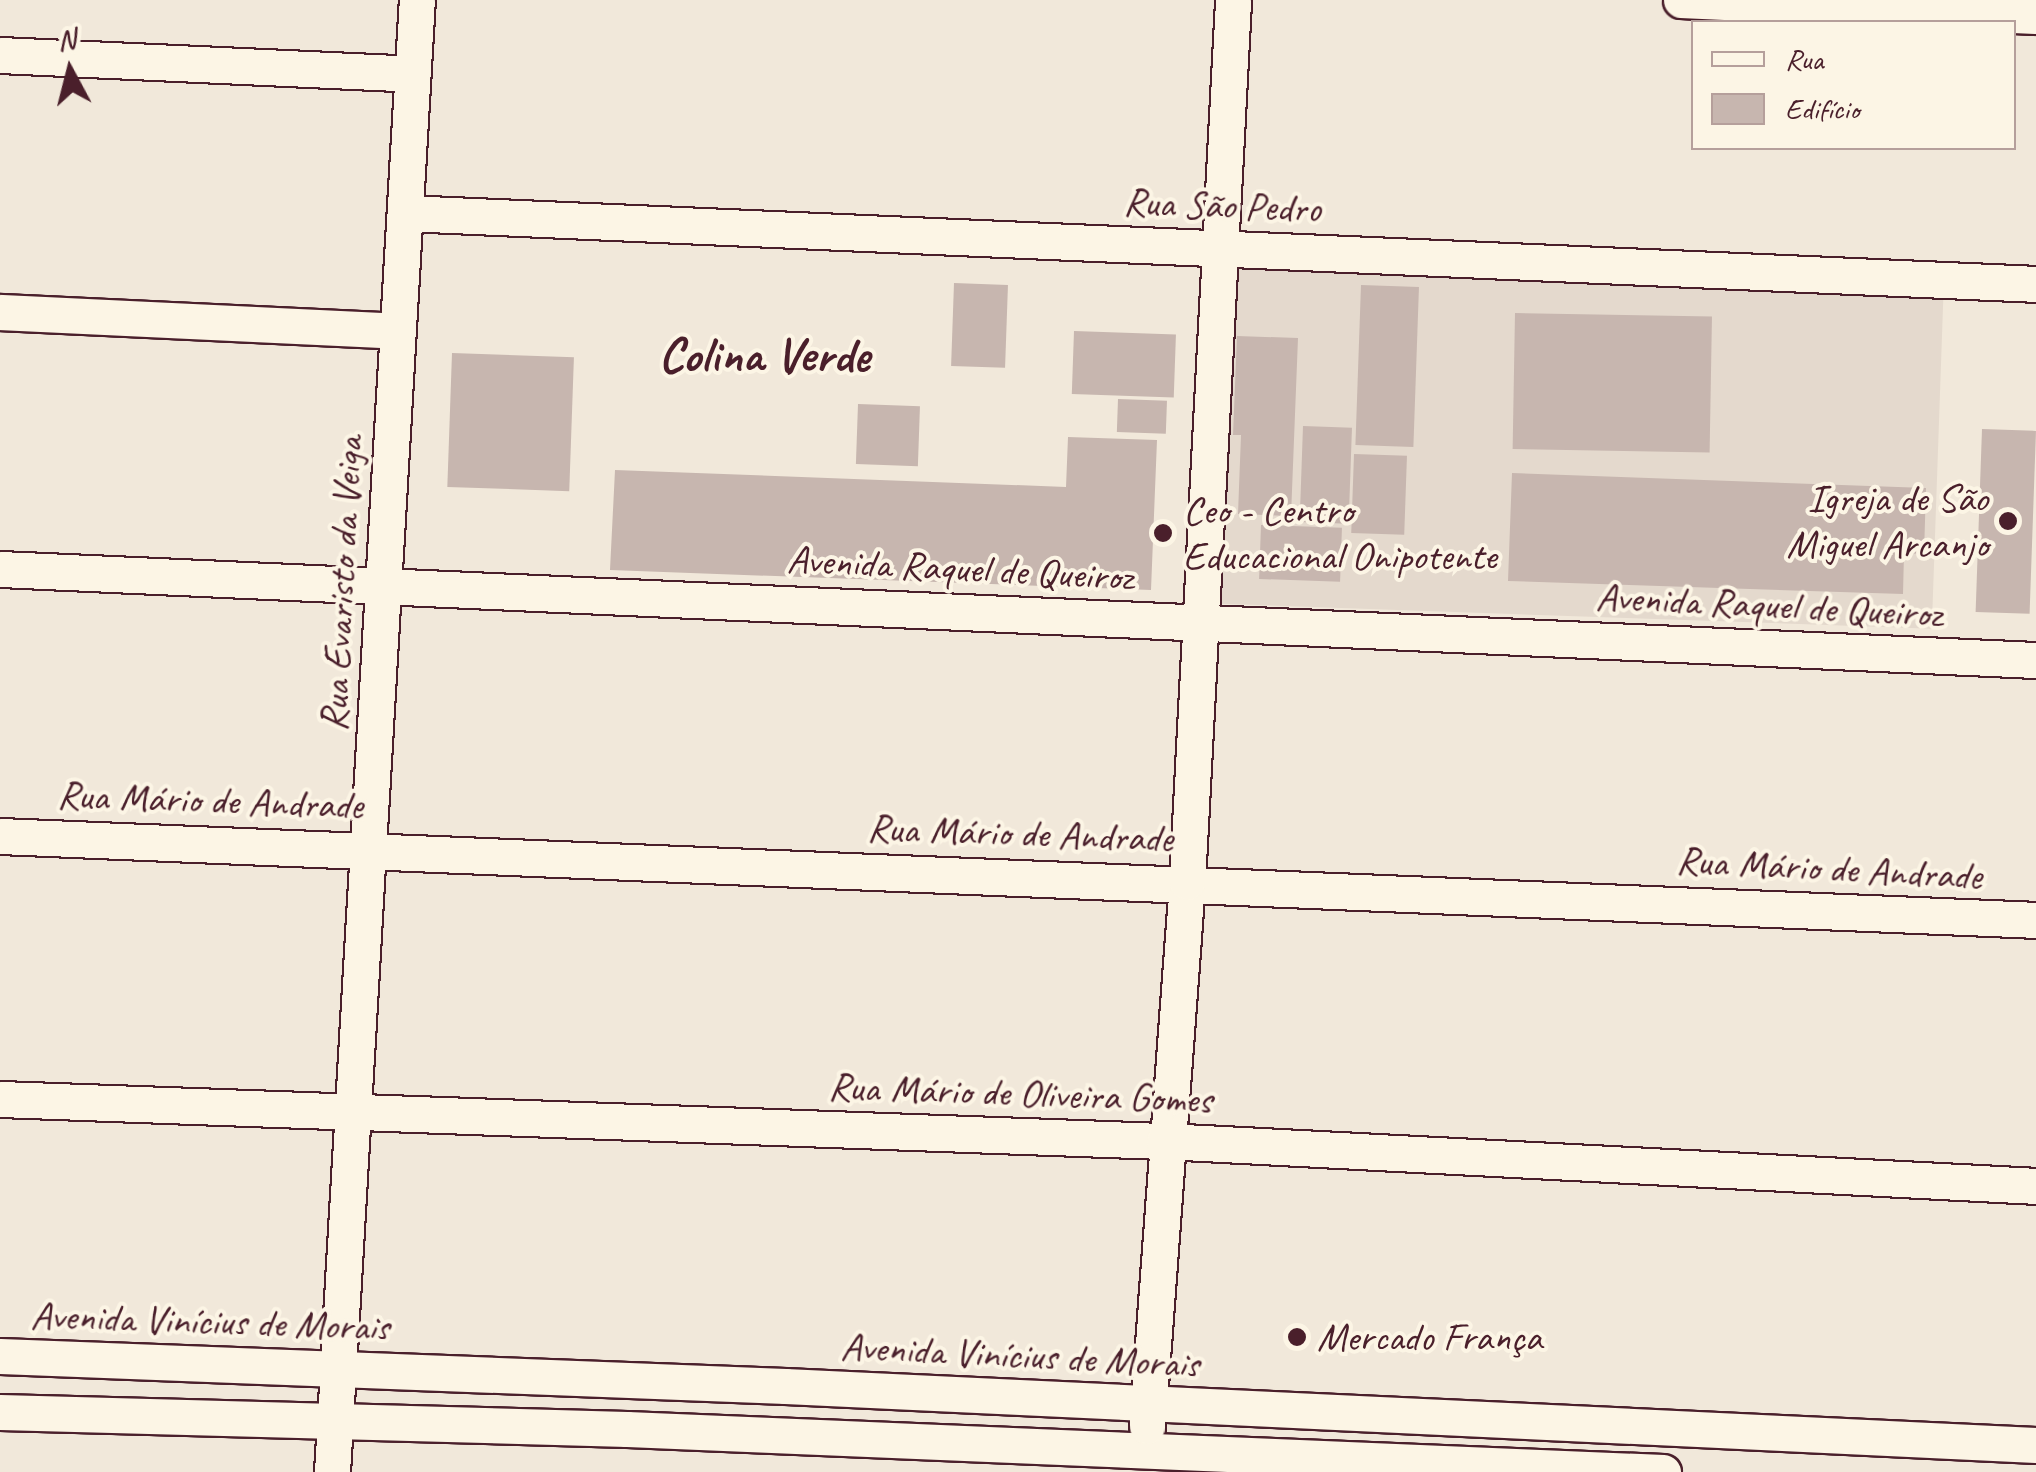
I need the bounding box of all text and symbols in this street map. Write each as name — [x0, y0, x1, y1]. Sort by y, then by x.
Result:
north arrow — [20, 20, 120, 120]
legend — [1691, 20, 2016, 150]
text: N — [56, 21, 77, 58]
text: Rua — [1785, 40, 1823, 78]
text: Edifício — [1785, 90, 1859, 128]
street label: Rua São Pedro — [1123, 178, 1321, 232]
district label: Colina Verde — [658, 325, 870, 385]
street label: Rua Evaristo da Veiga — [309, 435, 373, 733]
place label: Igreja de São Miguel Arcanjo — [1787, 474, 1988, 568]
place label: Ceo - Centro Educacional Onipotente — [1183, 486, 1496, 580]
marker: Igreja de São Miguel Arcanjo — [1997, 510, 2019, 532]
marker: Ceo - Centro Educacional Onipotente — [1152, 522, 1174, 544]
street label: Avenida Raquel de Queiroz — [786, 535, 1134, 601]
street label: Avenida Raquel de Queiroz — [1595, 572, 1943, 638]
street label: Rua Mário de Andrade — [57, 771, 363, 829]
street label: Rua Mário de Andrade — [867, 804, 1173, 862]
street label: Rua Mário de Andrade — [1675, 836, 1983, 900]
street label: Rua Mário de Oliveira Gomes — [827, 1062, 1213, 1124]
street label: Avenida Vinícius de Morais — [30, 1291, 390, 1351]
place label: Mercado França — [1317, 1313, 1542, 1361]
street label: Avenida Vinícius de Morais — [840, 1322, 1200, 1388]
marker: Mercado França — [1286, 1326, 1308, 1348]

